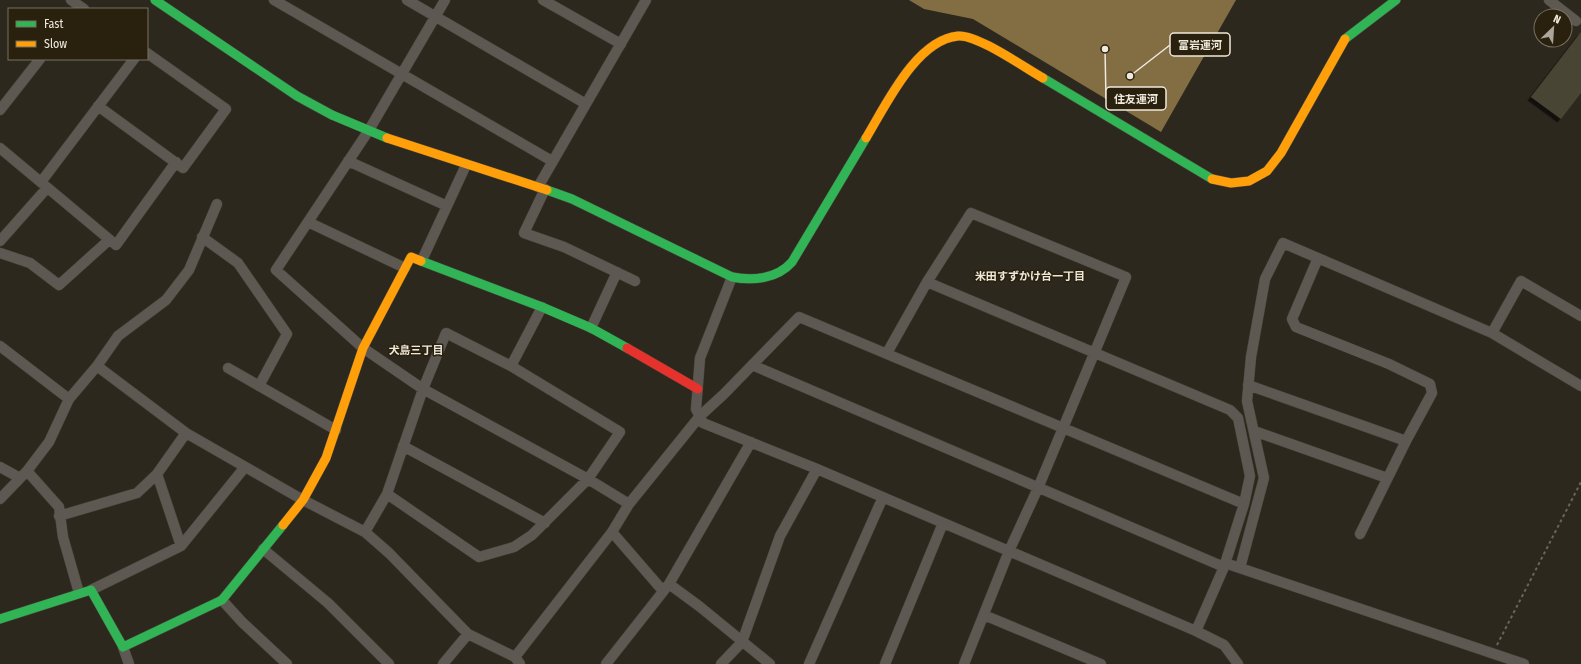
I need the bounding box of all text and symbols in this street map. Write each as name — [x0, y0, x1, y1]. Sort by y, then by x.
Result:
legend — [8, 8, 148, 60]
north arrow — [1533, 8, 1573, 48]
text: N — [1551, 12, 1563, 27]
text: Fast — [44, 17, 63, 31]
callout: 富岩運河 — [1170, 33, 1230, 56]
text: Slow — [44, 37, 67, 51]
text: 富岩運河 — [1178, 39, 1222, 52]
callout: 住友運河 — [1106, 87, 1166, 110]
text: 住友運河 — [1114, 93, 1158, 106]
district label: 米田すずかけ台一丁目 — [975, 270, 1085, 283]
district label: 犬島三丁目 — [389, 344, 444, 357]

